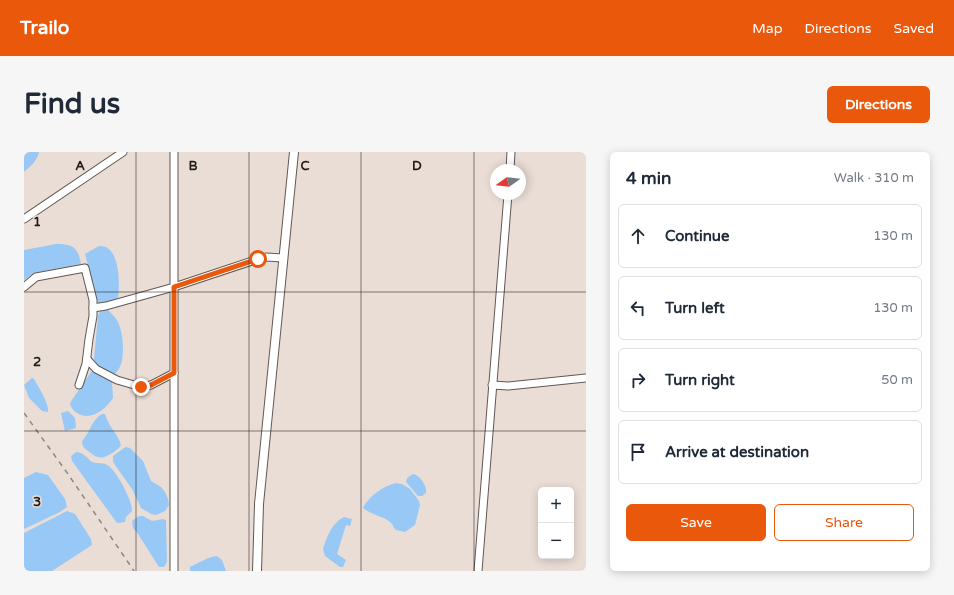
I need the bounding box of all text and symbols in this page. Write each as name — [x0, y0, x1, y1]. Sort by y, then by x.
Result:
text: Trailo — [20, 17, 69, 39]
text: Map — [752, 20, 783, 37]
text: Directions — [805, 20, 872, 37]
text: Saved — [894, 20, 934, 37]
button: Directions — [827, 86, 930, 123]
text: Find us — [24, 87, 120, 121]
text: A — [75, 158, 85, 174]
text: B — [188, 158, 198, 174]
text: C — [300, 158, 310, 174]
text: D — [412, 158, 422, 174]
north arrow — [490, 164, 526, 200]
text: 4 min — [626, 168, 671, 189]
text: Walk · 310 m — [834, 170, 914, 186]
text: 1 — [33, 214, 41, 230]
icon: ahead — [627, 225, 649, 247]
text: Continue — [665, 227, 729, 245]
text: 130 m — [873, 228, 913, 244]
route start — [249, 250, 267, 268]
icon: left — [627, 297, 649, 319]
text: Turn left — [665, 299, 725, 317]
text: 130 m — [873, 300, 913, 316]
text: 2 — [33, 354, 41, 370]
icon: right — [627, 369, 649, 391]
text: Turn right — [665, 371, 735, 389]
text: 50 m — [881, 372, 913, 388]
route end — [132, 378, 150, 396]
icon: arrive — [627, 441, 649, 463]
text: Arrive at destination — [665, 443, 809, 461]
map controls — [538, 487, 574, 559]
button: + — [538, 487, 574, 523]
text: 3 — [33, 494, 41, 510]
button: Save — [626, 504, 766, 541]
button: Share — [774, 504, 914, 541]
button: − — [538, 523, 574, 559]

